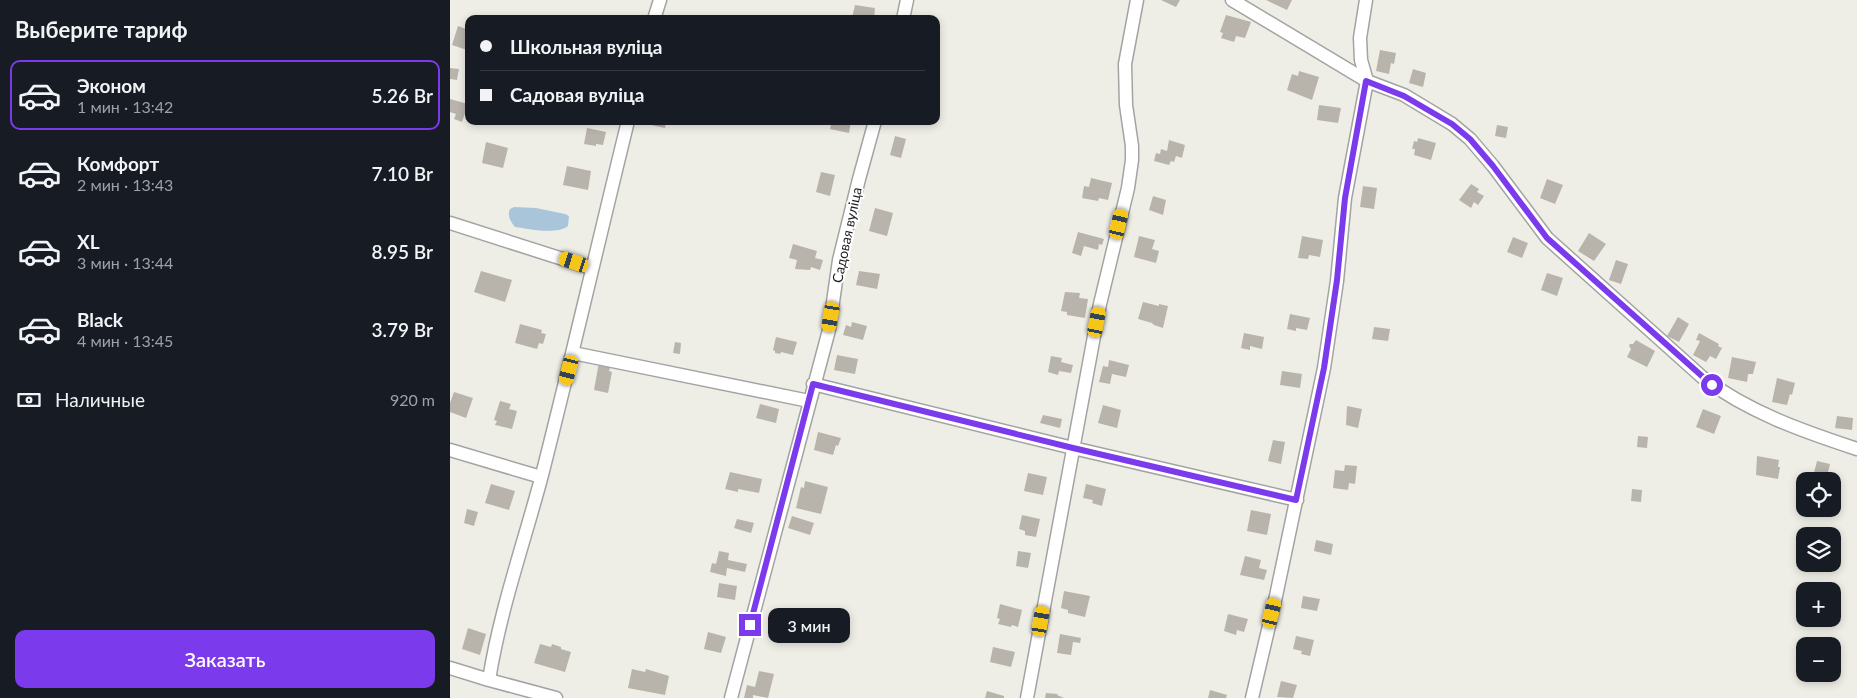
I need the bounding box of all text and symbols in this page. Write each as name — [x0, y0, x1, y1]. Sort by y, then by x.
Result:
text: Выберите тариф — [15, 16, 188, 43]
text: Школьная вуліца — [510, 35, 662, 58]
icon: car — [17, 73, 62, 118]
text: Эконом — [77, 74, 146, 97]
text: Садовая вуліца — [510, 83, 644, 106]
text: 5.26 Br — [371, 84, 433, 107]
text: 1 мин · 13:42 — [77, 97, 173, 116]
icon: car — [17, 151, 62, 196]
text: Комфорт — [77, 152, 159, 175]
text: 7.10 Br — [371, 162, 433, 185]
text: 2 мин · 13:43 — [77, 175, 173, 194]
street label: Садовая вуліца — [828, 185, 865, 284]
car — [1108, 208, 1129, 240]
icon: car — [17, 229, 62, 274]
text: XL — [77, 230, 100, 253]
text: 8.95 Br — [371, 240, 433, 263]
car — [557, 250, 590, 274]
text: 3 мин · 13:44 — [77, 253, 173, 272]
car — [821, 301, 840, 333]
car — [1086, 306, 1107, 338]
icon: car — [17, 307, 62, 352]
text: Black — [77, 308, 123, 331]
text: 3.79 Br — [371, 318, 433, 341]
text: 4 мин · 13:45 — [77, 331, 173, 350]
car — [558, 354, 579, 386]
route start — [1701, 374, 1723, 396]
icon: cash — [15, 386, 43, 414]
text: Наличные — [55, 388, 145, 411]
text: 920 m — [390, 390, 435, 409]
map controls — [1796, 472, 1841, 682]
button: locate — [1796, 472, 1841, 517]
button: layers — [1796, 527, 1841, 572]
button: + — [1796, 582, 1841, 627]
car — [1261, 597, 1282, 629]
car — [1031, 605, 1050, 637]
callout: 3 мин — [768, 608, 850, 642]
route end — [739, 614, 761, 636]
text: 3 мин — [788, 616, 830, 635]
button: Заказать — [15, 630, 435, 688]
button: − — [1796, 637, 1841, 682]

